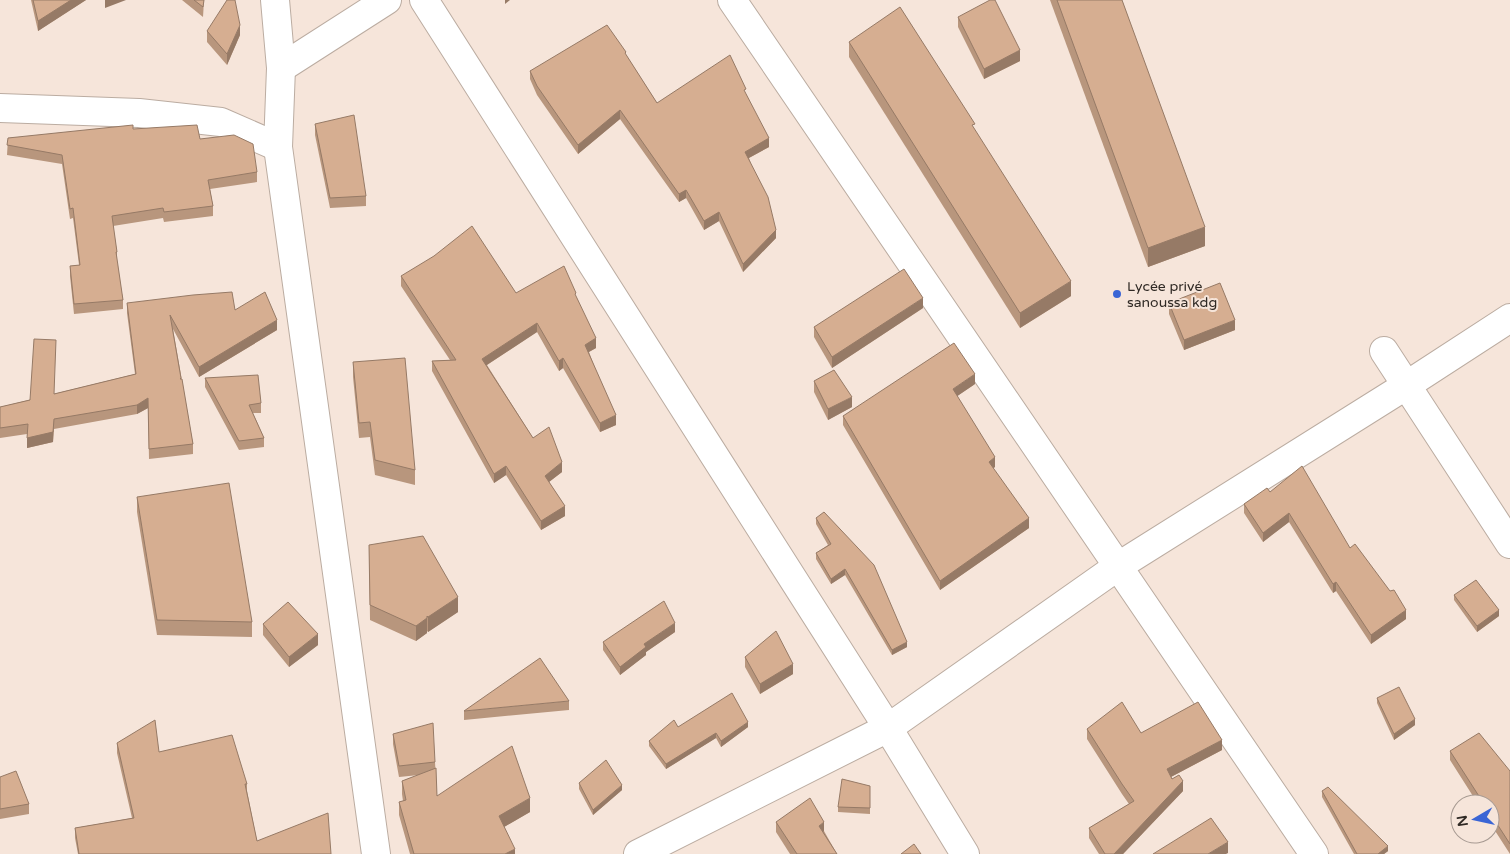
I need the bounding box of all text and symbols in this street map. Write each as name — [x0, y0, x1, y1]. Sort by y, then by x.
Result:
place label: Lycée privé sanoussa kdg — [1127, 278, 1217, 311]
marker: Lycée privé sanoussa kdg — [1111, 288, 1123, 300]
north arrow — [1450, 794, 1500, 844]
text: N — [1453, 814, 1472, 828]

